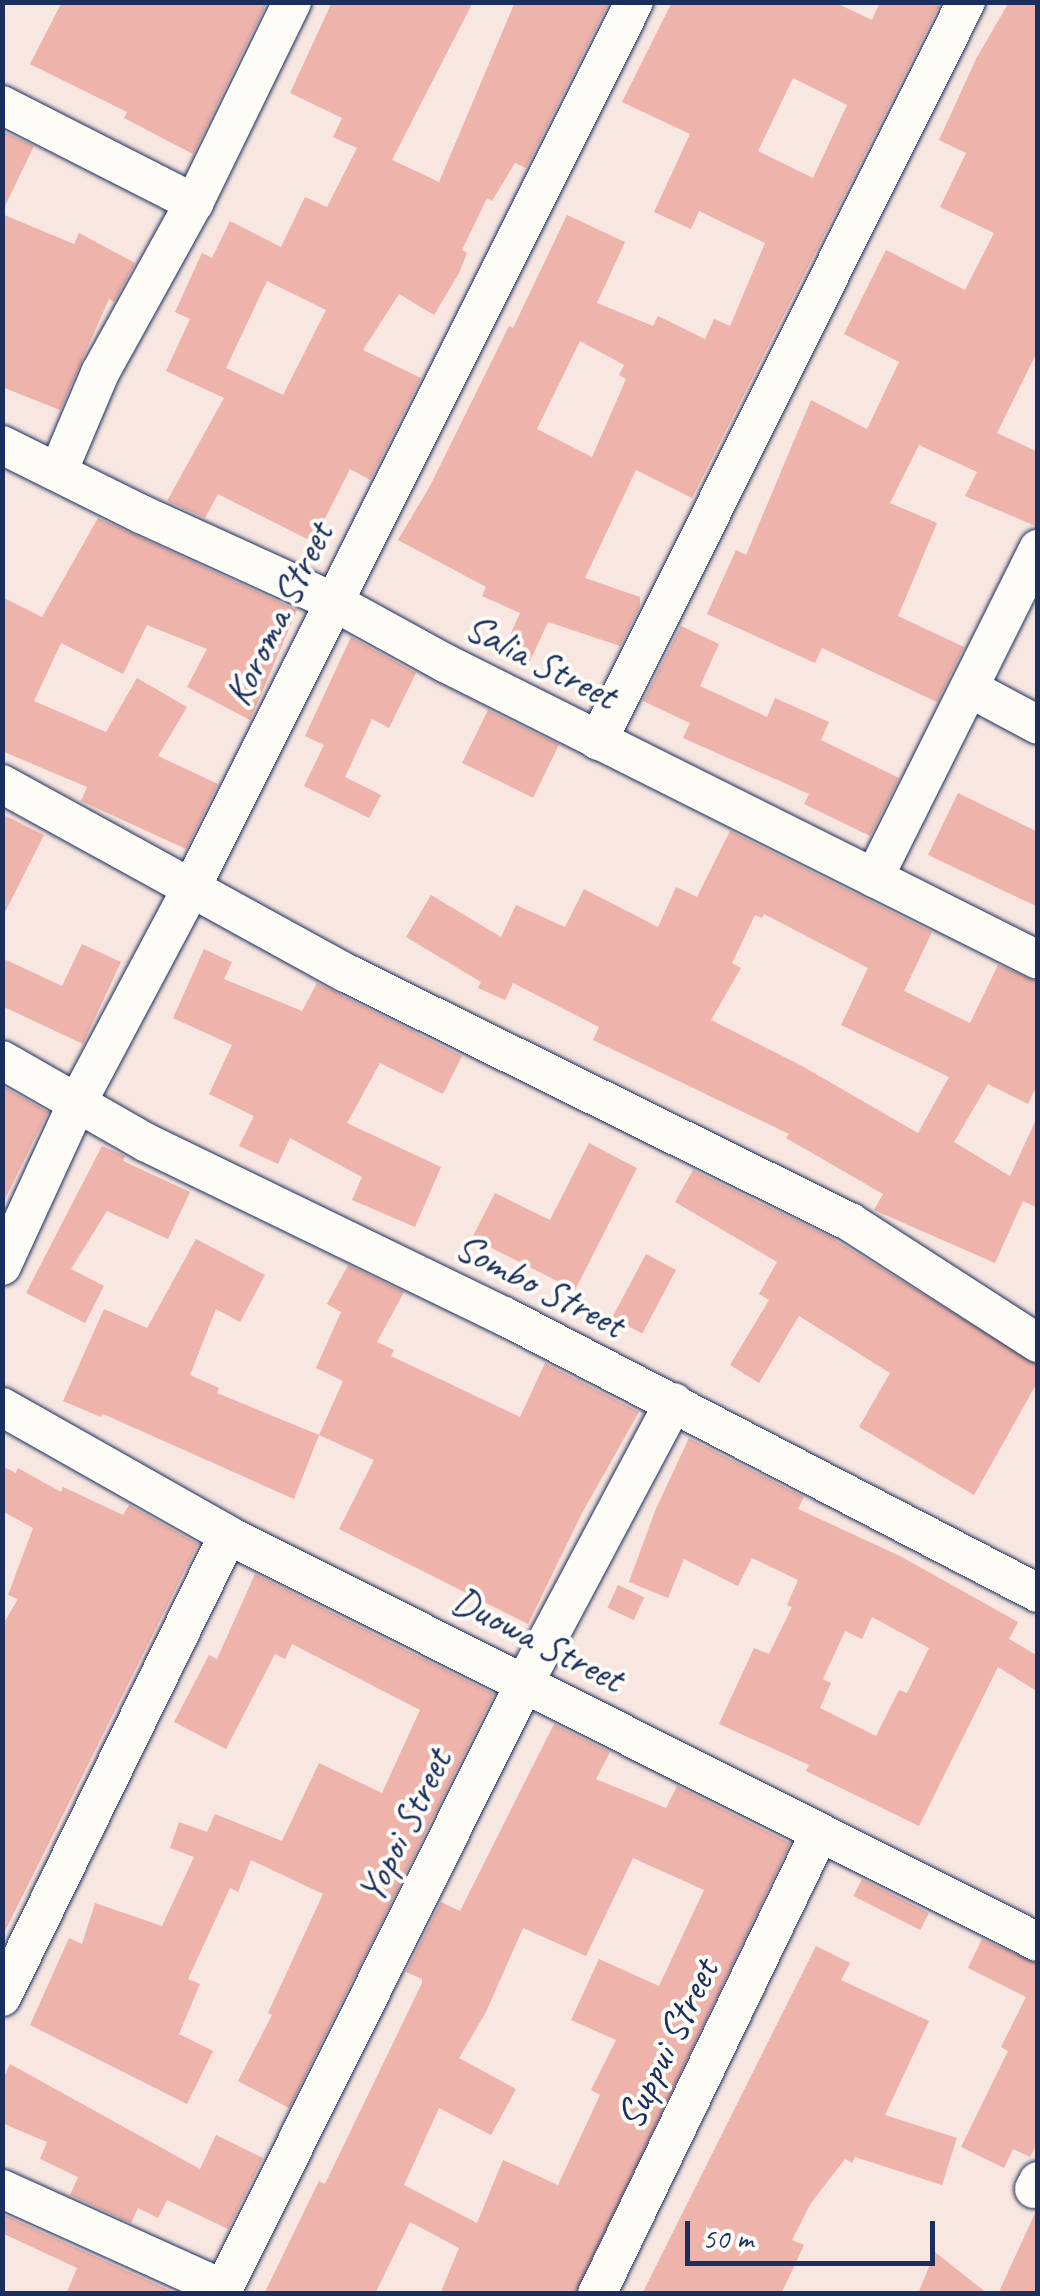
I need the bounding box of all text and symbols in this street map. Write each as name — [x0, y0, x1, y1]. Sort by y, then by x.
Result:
street label: Koroma Street — [213, 514, 343, 714]
street label: Salia Street — [457, 602, 625, 720]
street label: Sombo Street — [447, 1222, 633, 1348]
street label: Duowa Street — [444, 1575, 632, 1703]
street label: Yopoi Street — [346, 1741, 462, 1911]
street label: Suppui Street — [605, 1951, 729, 2137]
scale bar — [690, 2201, 940, 2263]
text: 50 m — [702, 2219, 753, 2257]

